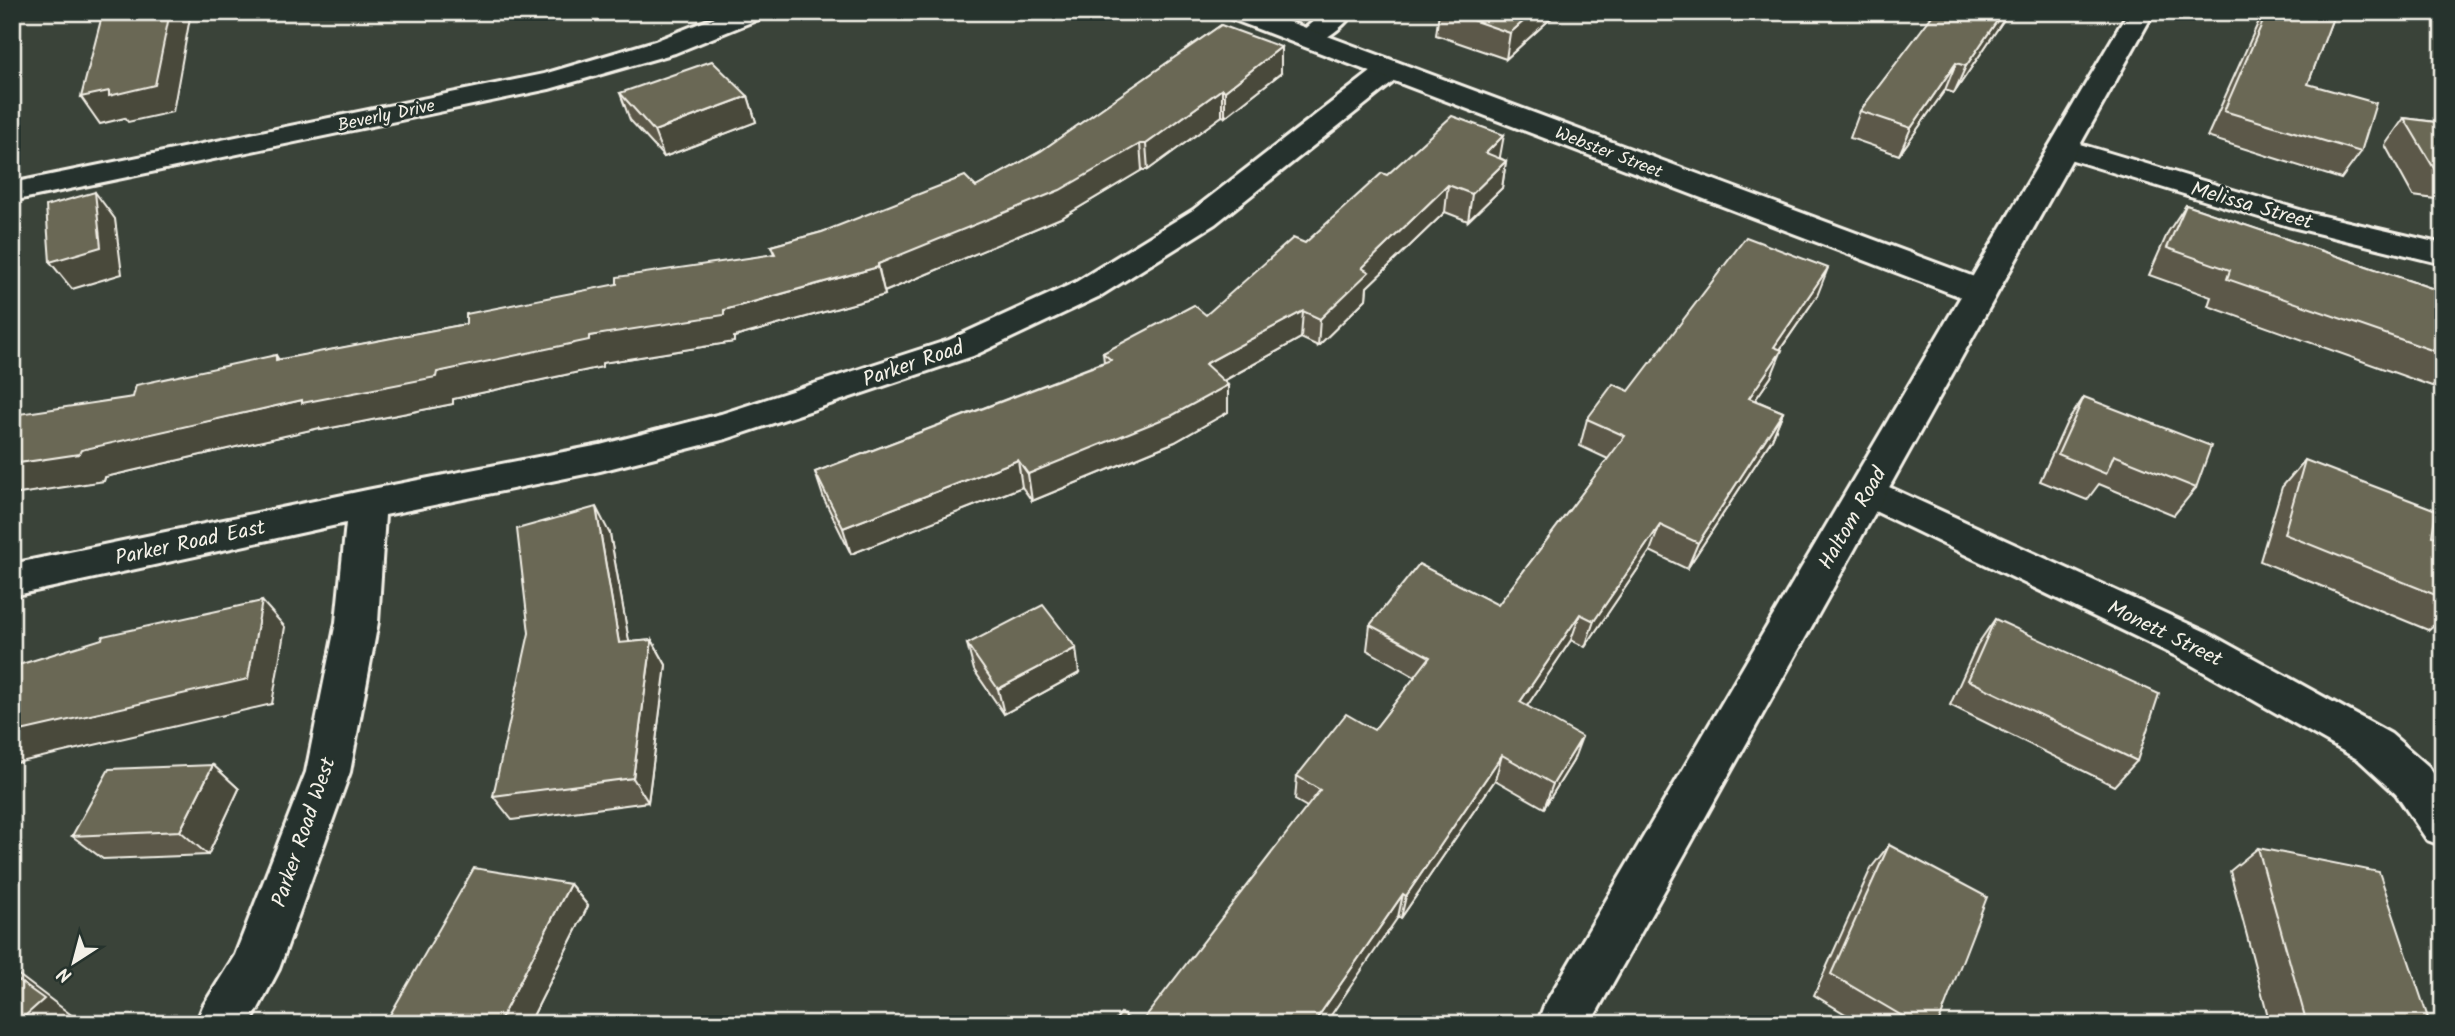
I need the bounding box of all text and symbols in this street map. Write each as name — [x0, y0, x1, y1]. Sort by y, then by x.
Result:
street label: Beverly Drive — [335, 92, 438, 141]
street label: Webster Street — [1550, 120, 1667, 188]
street label: Melissa Street — [2187, 173, 2317, 240]
street label: Parker Road — [858, 332, 969, 397]
street label: Haltom Road — [1811, 461, 1896, 576]
street label: Parker Road East — [112, 511, 269, 575]
street label: Monett Street — [2101, 592, 2228, 677]
street label: Parker Road West — [263, 752, 346, 912]
north arrow — [38, 928, 108, 998]
text: N — [52, 958, 79, 990]

